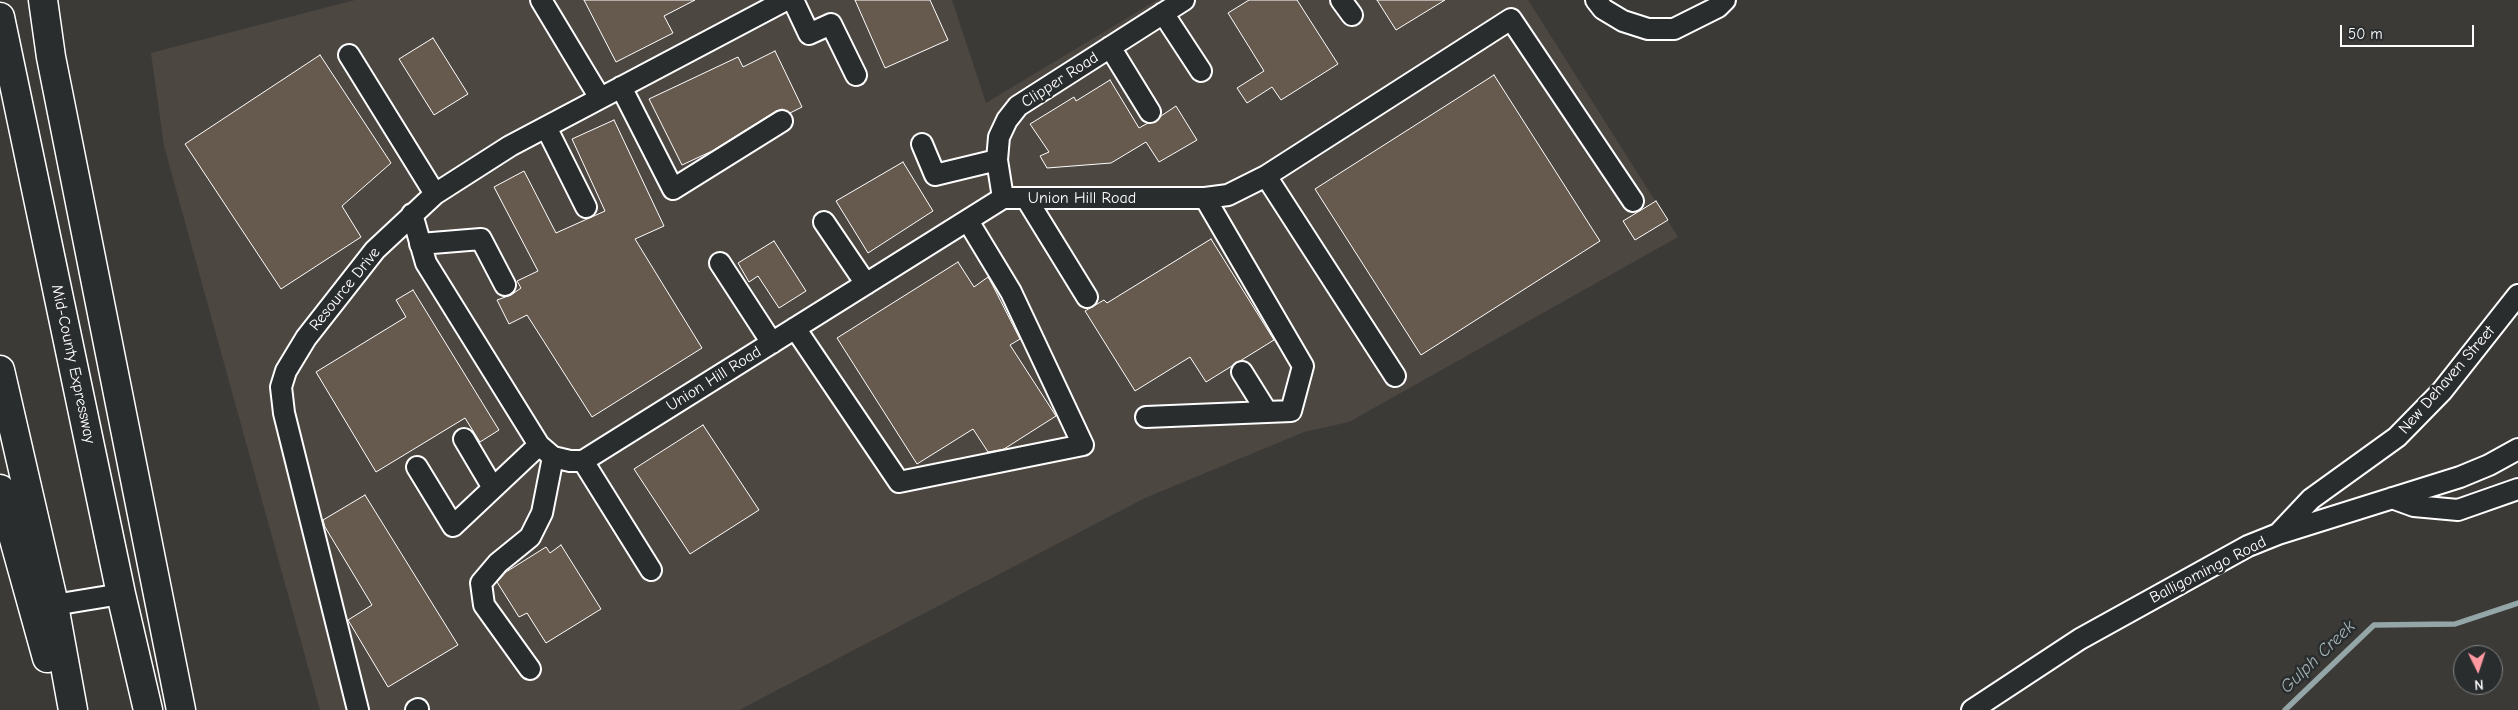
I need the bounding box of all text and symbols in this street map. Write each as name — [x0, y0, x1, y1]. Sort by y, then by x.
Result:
scale bar — [2343, 15, 2477, 47]
text: 50 m — [2348, 25, 2383, 43]
street label: Clipper Road — [1018, 48, 1102, 112]
street label: Union Hill Road — [1028, 188, 1136, 208]
street label: Resource Drive — [305, 243, 385, 335]
street label: Mid-County Expressway — [47, 283, 99, 445]
street label: New Dehaven Street — [2395, 322, 2499, 438]
street label: Union Hill Road — [663, 342, 765, 416]
street label: Balligomingo Road — [2146, 532, 2270, 608]
water label: Gulph Creek — [2276, 616, 2360, 698]
north arrow — [2453, 645, 2503, 695]
text: N — [2474, 676, 2484, 693]

